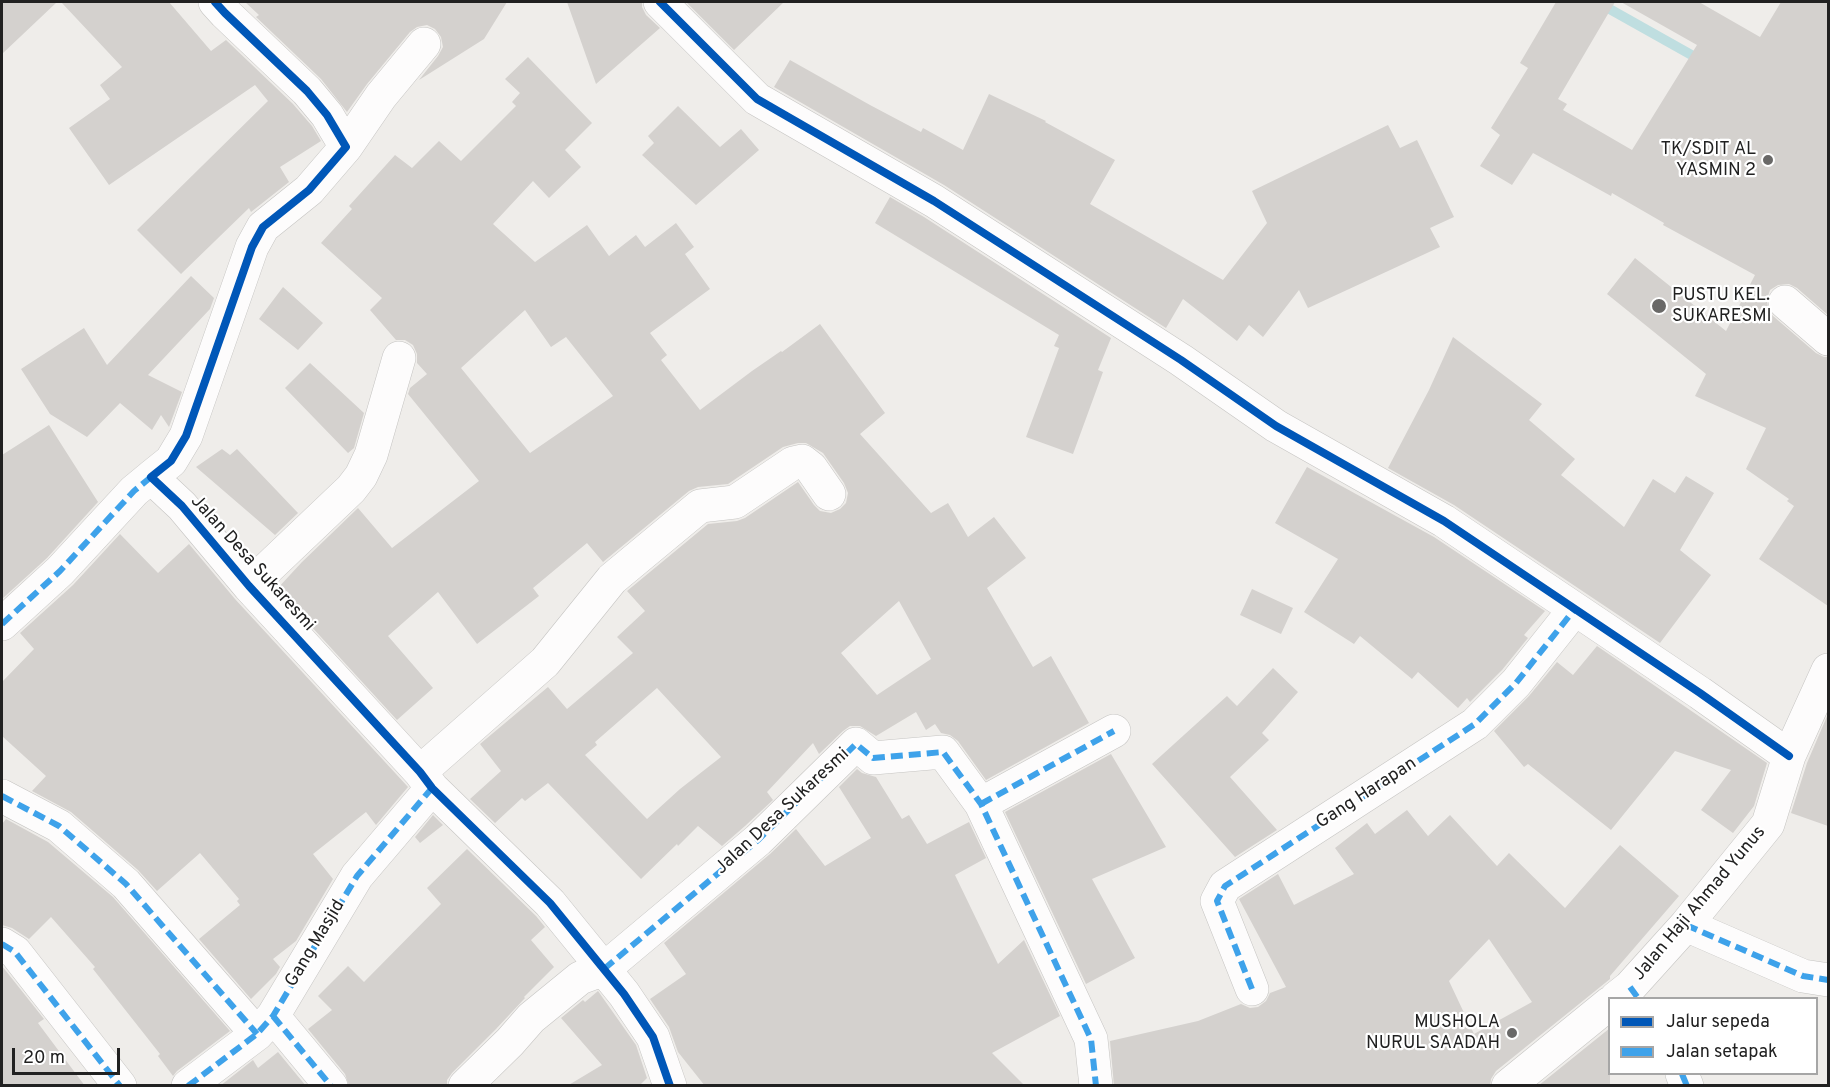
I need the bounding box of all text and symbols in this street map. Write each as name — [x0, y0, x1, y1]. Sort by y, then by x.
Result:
place label: TK/SDIT AL YASMIN 2 — [1660, 139, 1756, 182]
marker: TK/SDIT AL YASMIN 2 — [1761, 153, 1775, 167]
place label: PUSTU KEL. SUKARESMI — [1672, 285, 1772, 328]
marker: PUSTU KEL. SUKARESMI — [1650, 297, 1668, 315]
street label: Jalan Desa Sukaresmi — [185, 491, 319, 637]
street label: Jalan Desa Sukaresmi — [711, 744, 855, 880]
street label: Gang Harapan — [1313, 754, 1421, 834]
street label: Jalan Haji Ahmad Yunus — [1629, 822, 1771, 986]
street label: Gang Masjid — [282, 896, 350, 992]
legend — [1608, 997, 1818, 1075]
text: Jalur sepeda — [1666, 1011, 1770, 1034]
place label: MUSHOLA NURUL SAADAH — [1366, 1012, 1500, 1054]
marker: MUSHOLA NURUL SAADAH — [1505, 1026, 1519, 1040]
scale bar — [15, 1036, 123, 1074]
text: Jalan setapak — [1666, 1041, 1778, 1064]
text: 20 m — [23, 1047, 65, 1070]

